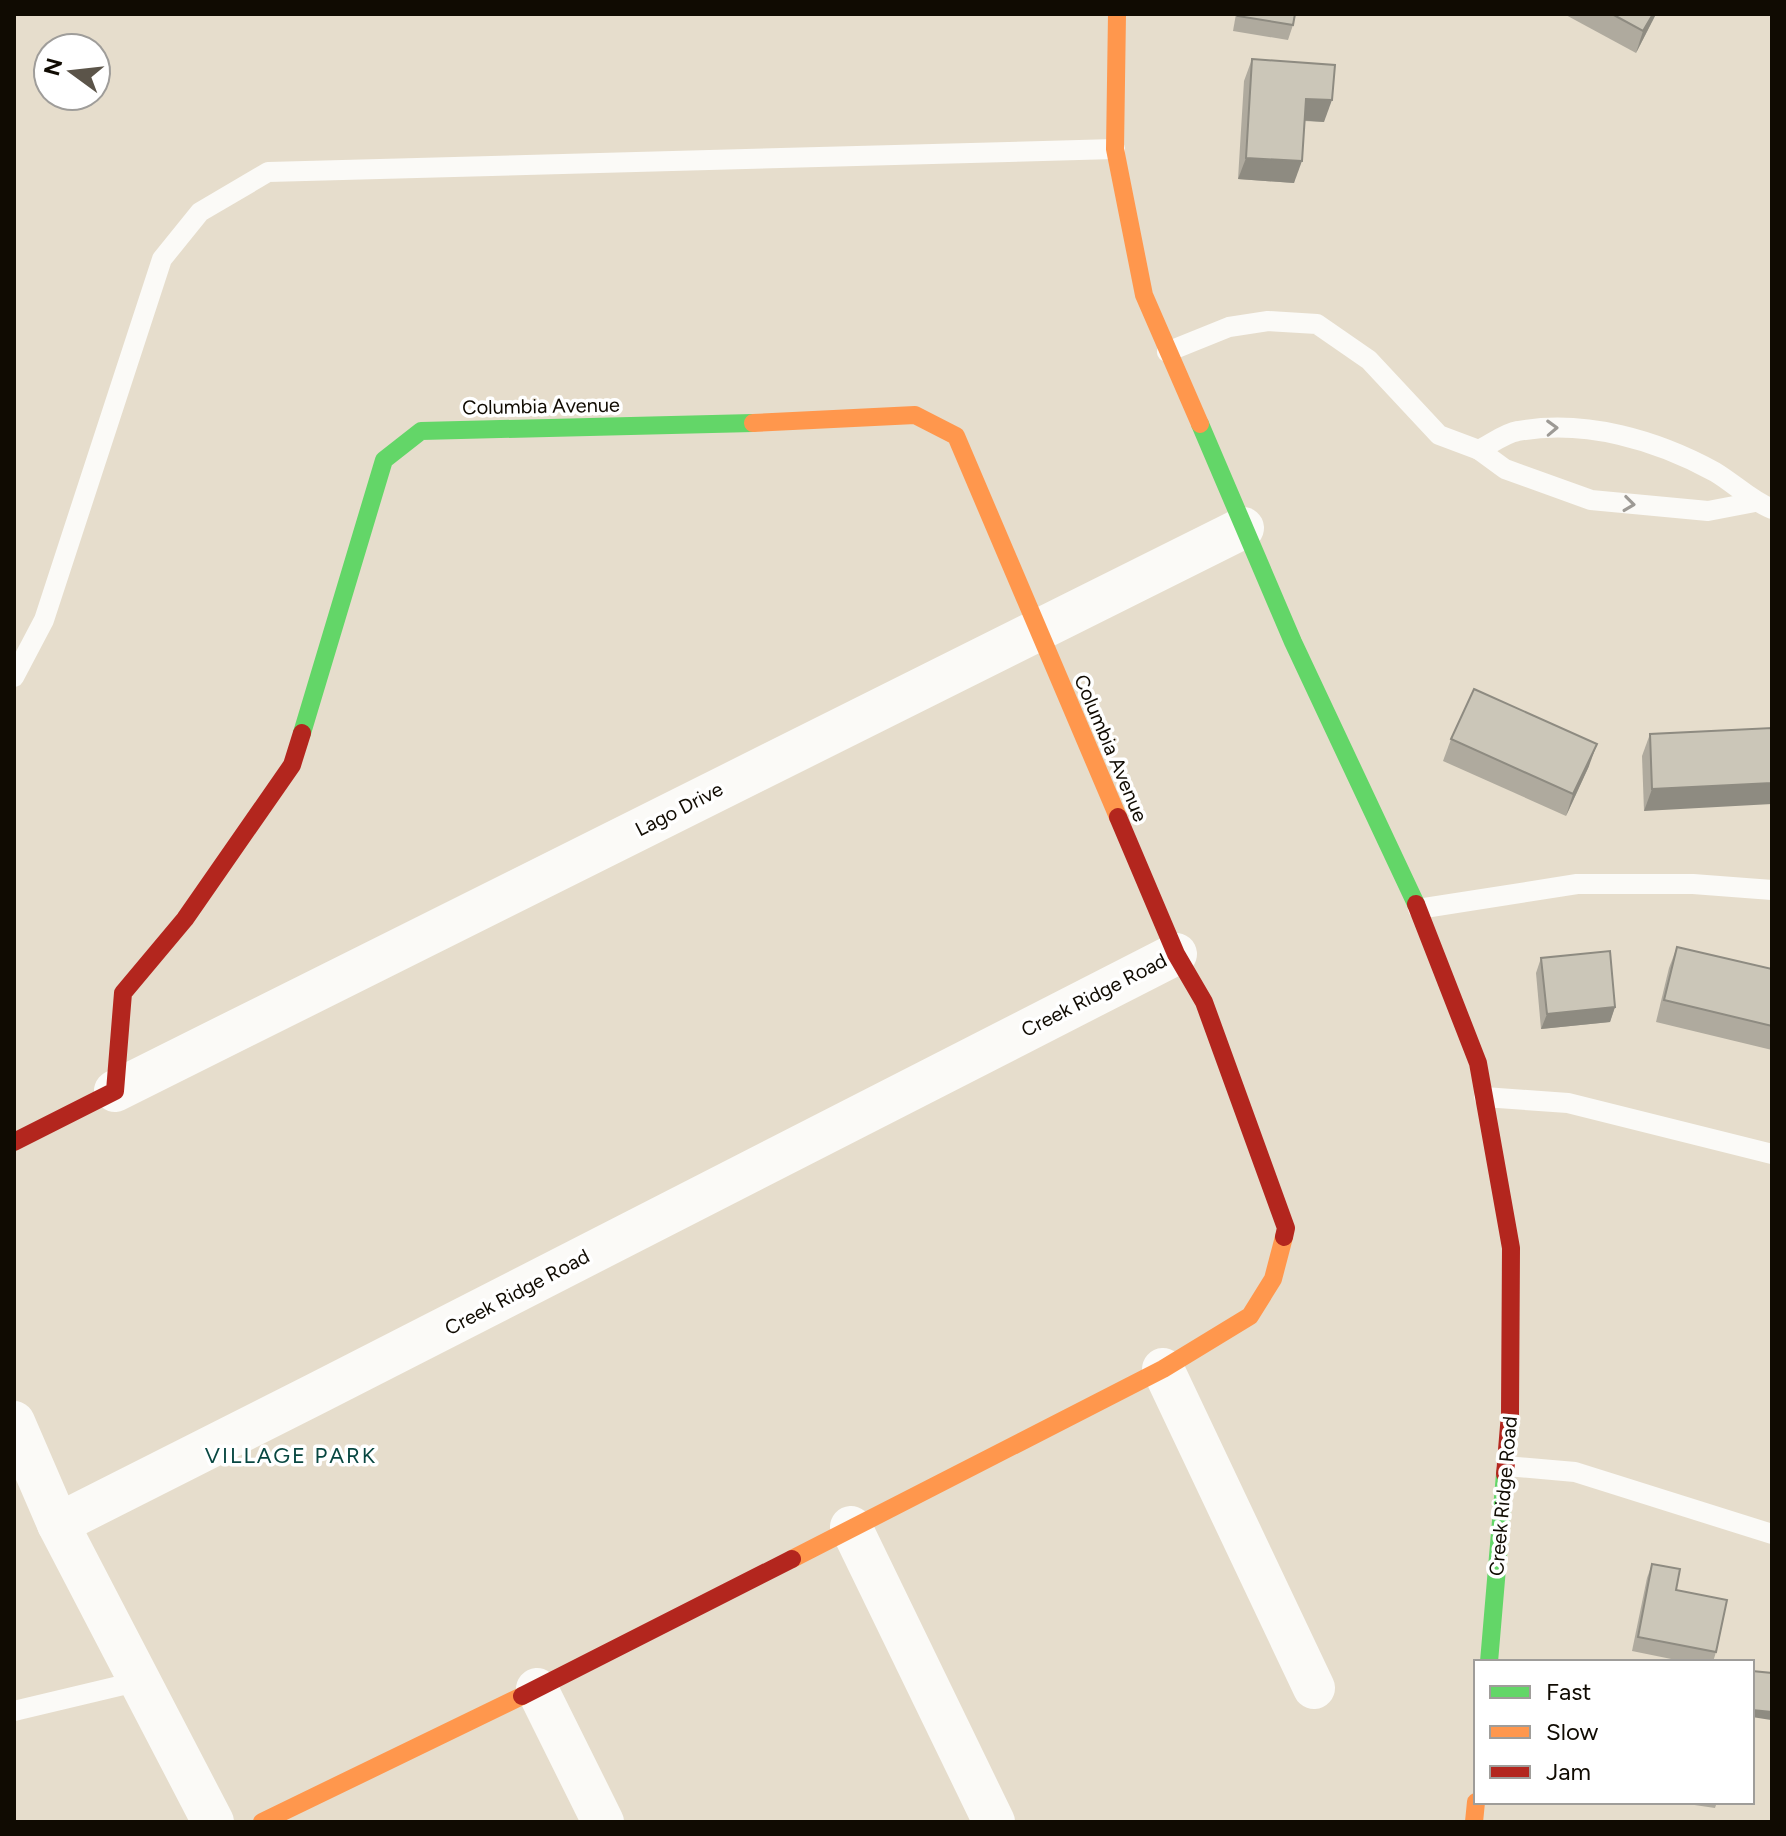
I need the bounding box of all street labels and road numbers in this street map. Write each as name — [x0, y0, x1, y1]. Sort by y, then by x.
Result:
street label: Columbia Avenue — [462, 393, 620, 419]
street label: Columbia Avenue — [1069, 671, 1153, 825]
street label: Lago Drive — [631, 777, 727, 841]
street label: Creek Ridge Road — [1017, 948, 1171, 1042]
street label: Creek Ridge Road — [441, 1244, 593, 1340]
street label: Creek Ridge Road — [1484, 1415, 1522, 1577]

